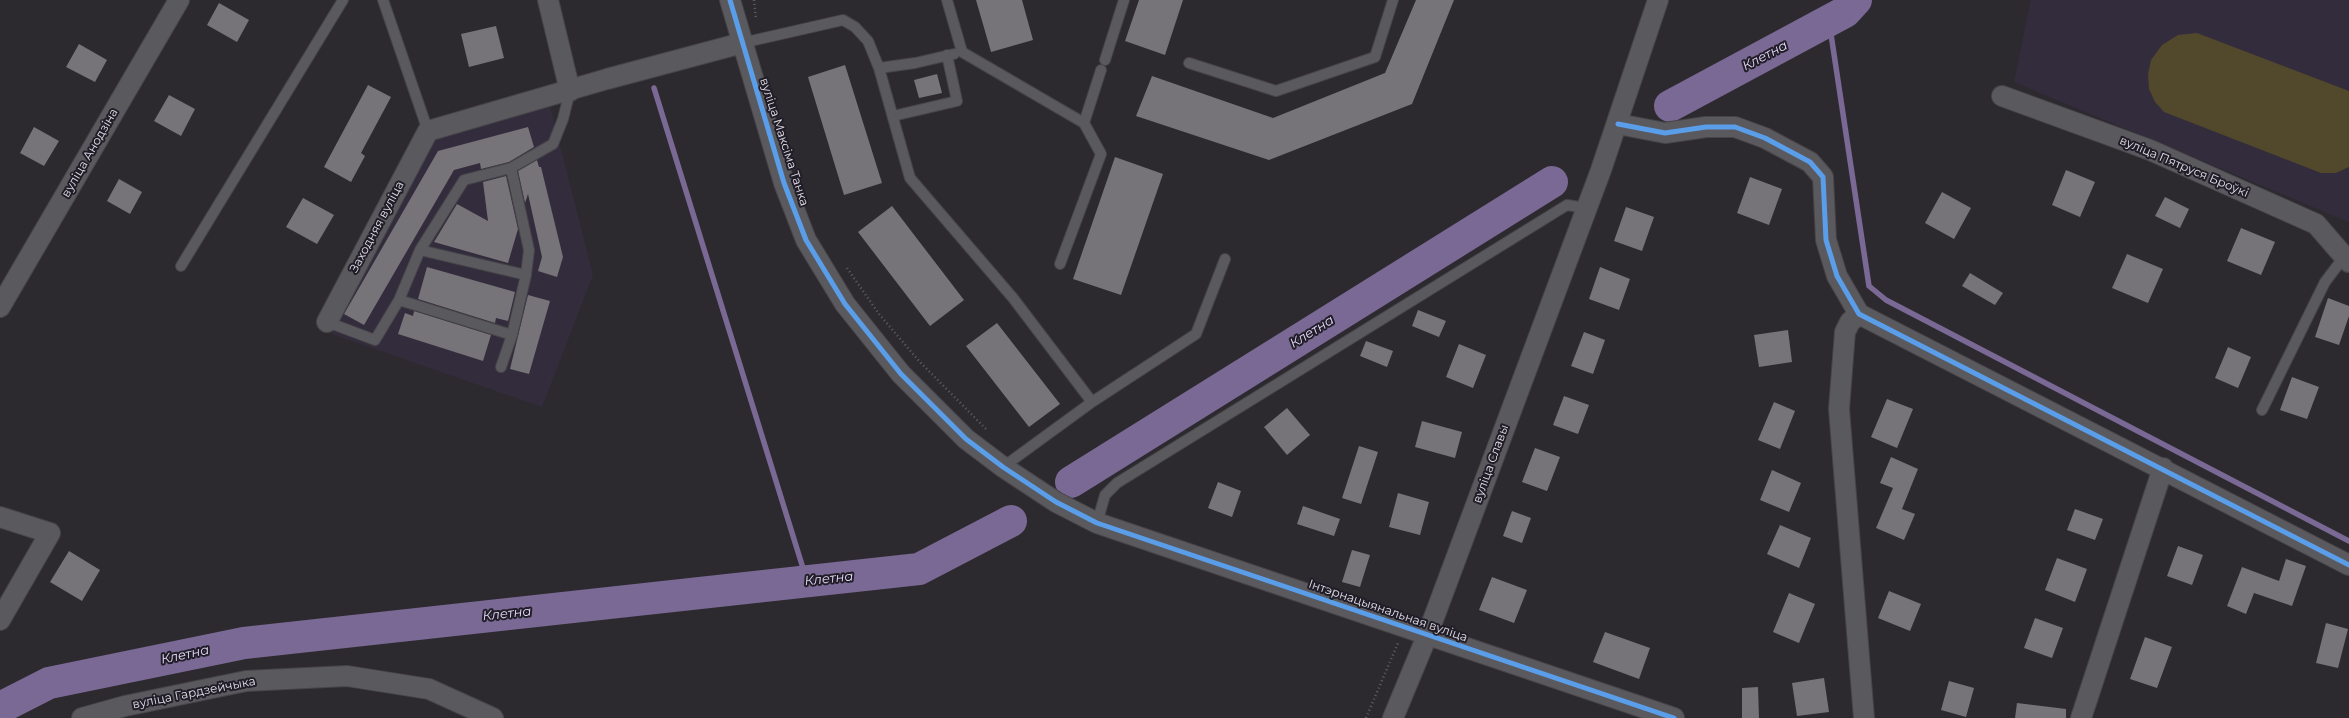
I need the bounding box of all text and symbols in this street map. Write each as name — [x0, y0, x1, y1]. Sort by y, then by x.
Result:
water label: Клетна — [1740, 38, 1790, 74]
street label: вуліца Максіма Танка — [757, 76, 811, 208]
street label: вуліца Анодзіна — [59, 106, 121, 200]
street label: вуліца Пятруся Броўкі — [2117, 133, 2251, 201]
street label: Заходняя вуліца — [347, 179, 407, 275]
water label: Клетна — [1287, 312, 1337, 352]
street label: вуліца Славы — [1470, 423, 1512, 505]
water label: Клетна — [804, 569, 854, 589]
street label: Інтэрнацыянальная вуліца — [1307, 577, 1469, 645]
water label: Клетна — [482, 604, 532, 624]
water label: Клетна — [160, 642, 210, 668]
street label: вуліца Гардзейчыка — [131, 674, 257, 712]

